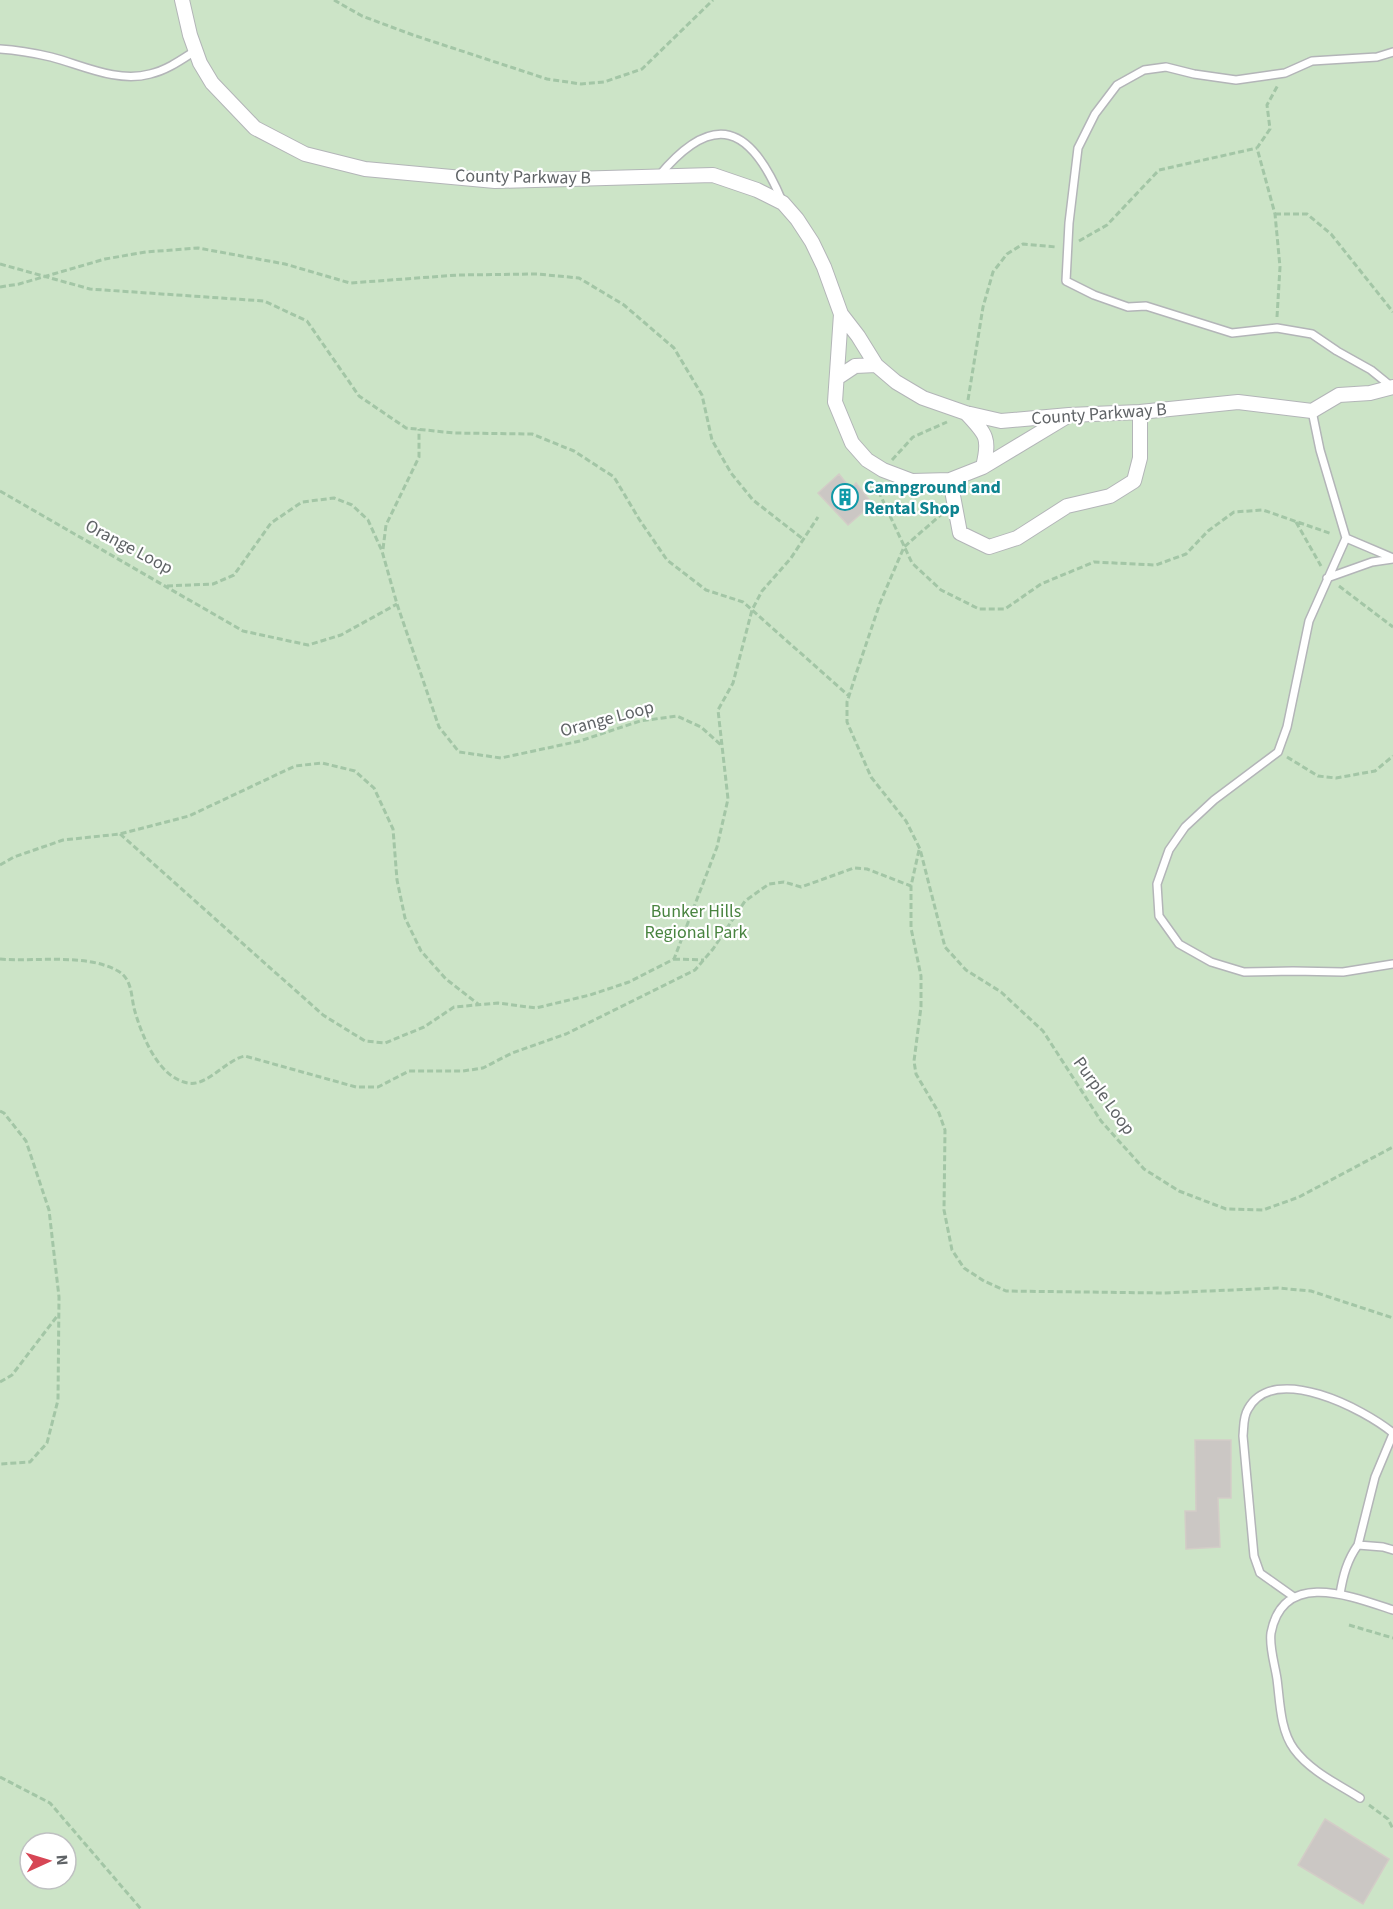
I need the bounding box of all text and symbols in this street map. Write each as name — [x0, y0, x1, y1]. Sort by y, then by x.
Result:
street label: County Parkway B — [455, 163, 591, 191]
street label: County Parkway B — [1030, 397, 1168, 431]
place label: Campground and Rental Shop — [864, 475, 1001, 521]
building icon: Campground and Rental Shop — [830, 482, 860, 512]
street label: Orange Loop — [81, 513, 177, 581]
street label: Orange Loop — [557, 694, 657, 744]
park label: Bunker Hills Regional Park — [645, 899, 747, 945]
street label: Purple Loop — [1067, 1052, 1141, 1140]
north arrow — [18, 1831, 78, 1891]
text: N — [51, 1854, 73, 1866]

